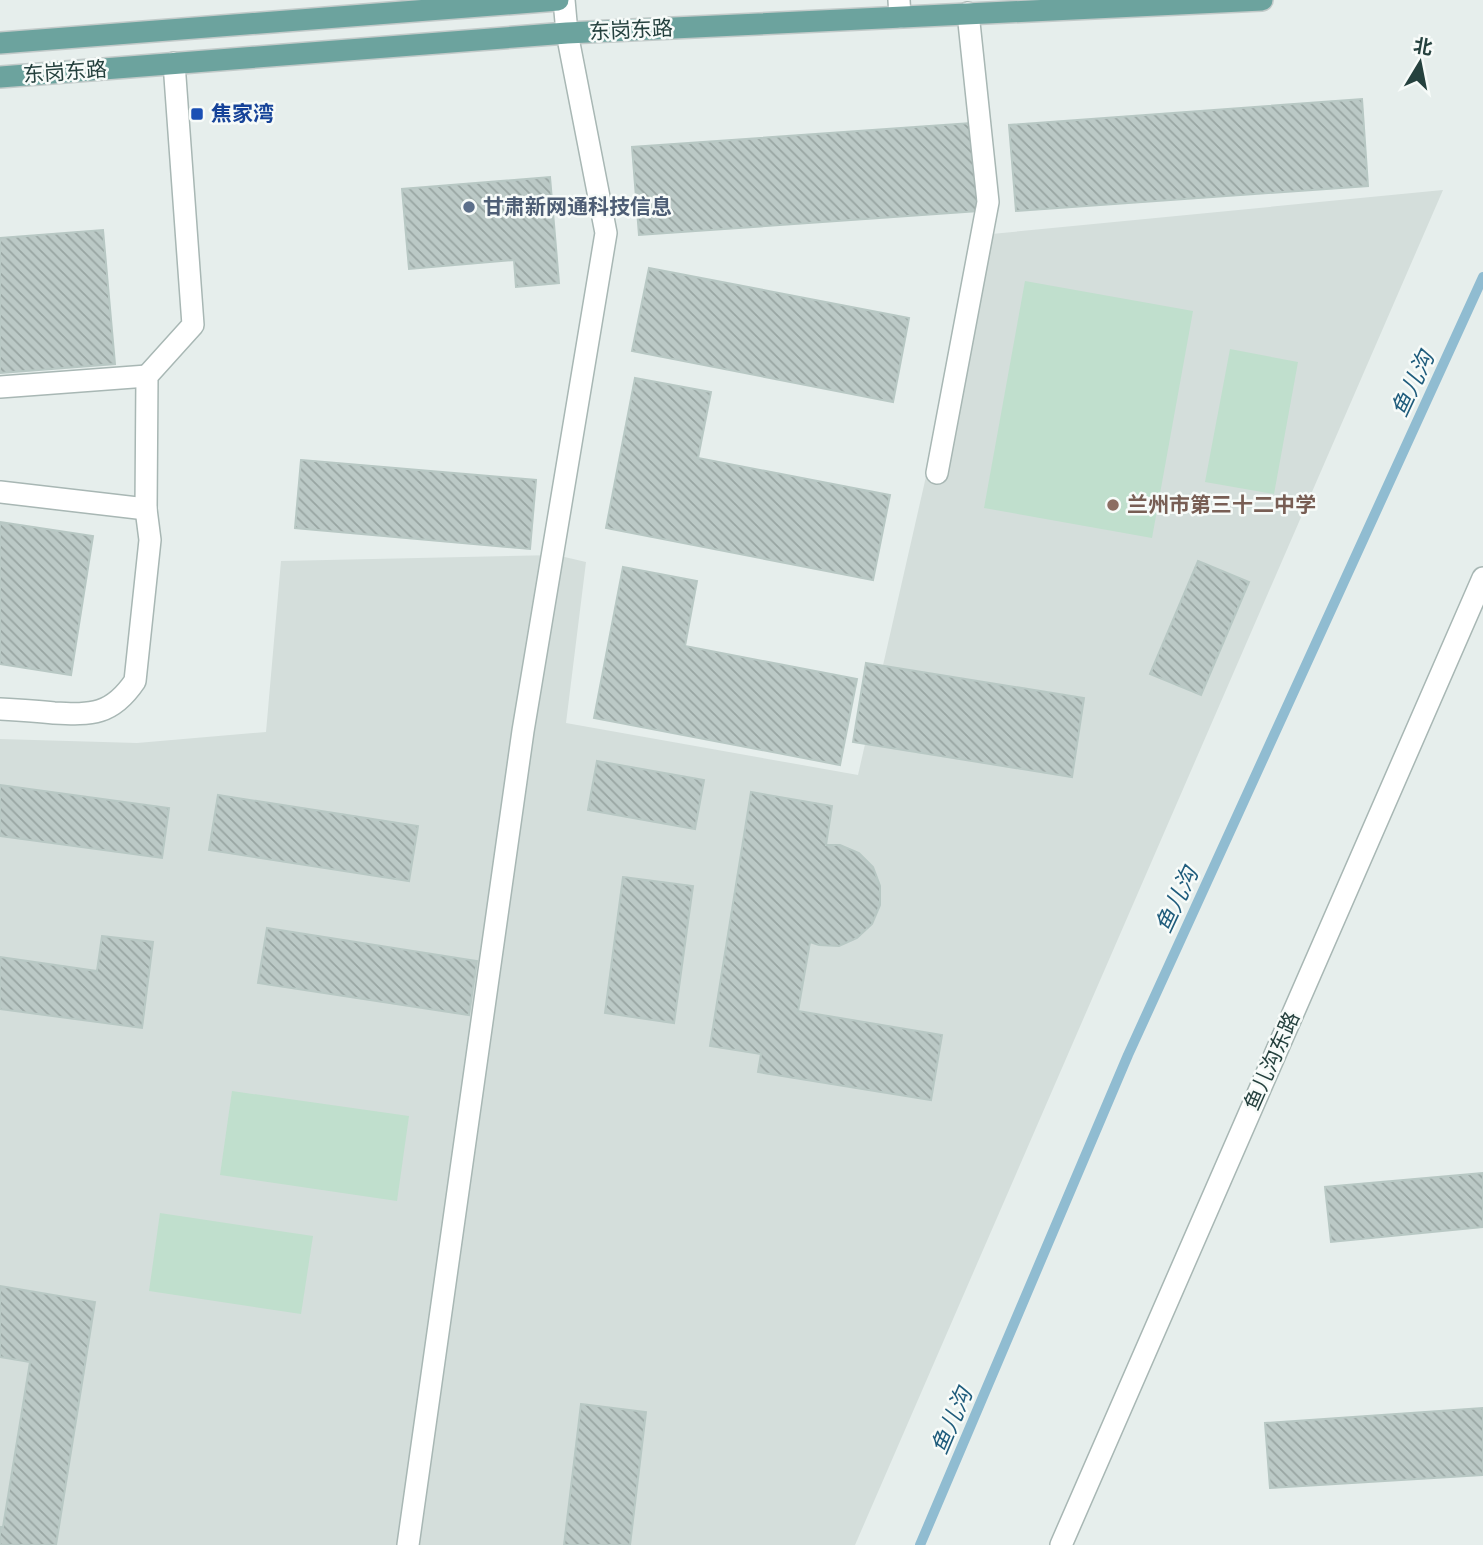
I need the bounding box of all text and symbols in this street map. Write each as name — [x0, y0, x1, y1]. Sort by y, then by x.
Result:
street label: 东岗东路 — [588, 16, 674, 44]
north arrow — [1385, 28, 1455, 98]
text: 北 — [1412, 34, 1434, 60]
street label: 东岗东路 — [22, 57, 108, 87]
place label: 焦家湾 — [211, 102, 274, 126]
marker: 焦家湾 — [189, 106, 205, 122]
place label: 甘肃新网通科技信息 — [483, 195, 672, 219]
marker: 甘肃新网通科技信息 — [461, 199, 477, 215]
water label: 鱼儿沟 — [1386, 344, 1441, 421]
place label: 兰州市第三十二中学 — [1127, 493, 1316, 517]
marker: 兰州市第三十二中学 — [1105, 497, 1121, 513]
water label: 鱼儿沟 — [1150, 860, 1205, 937]
street label: 鱼儿沟东路 — [1240, 1008, 1304, 1114]
water label: 鱼儿沟 — [926, 1381, 979, 1458]

